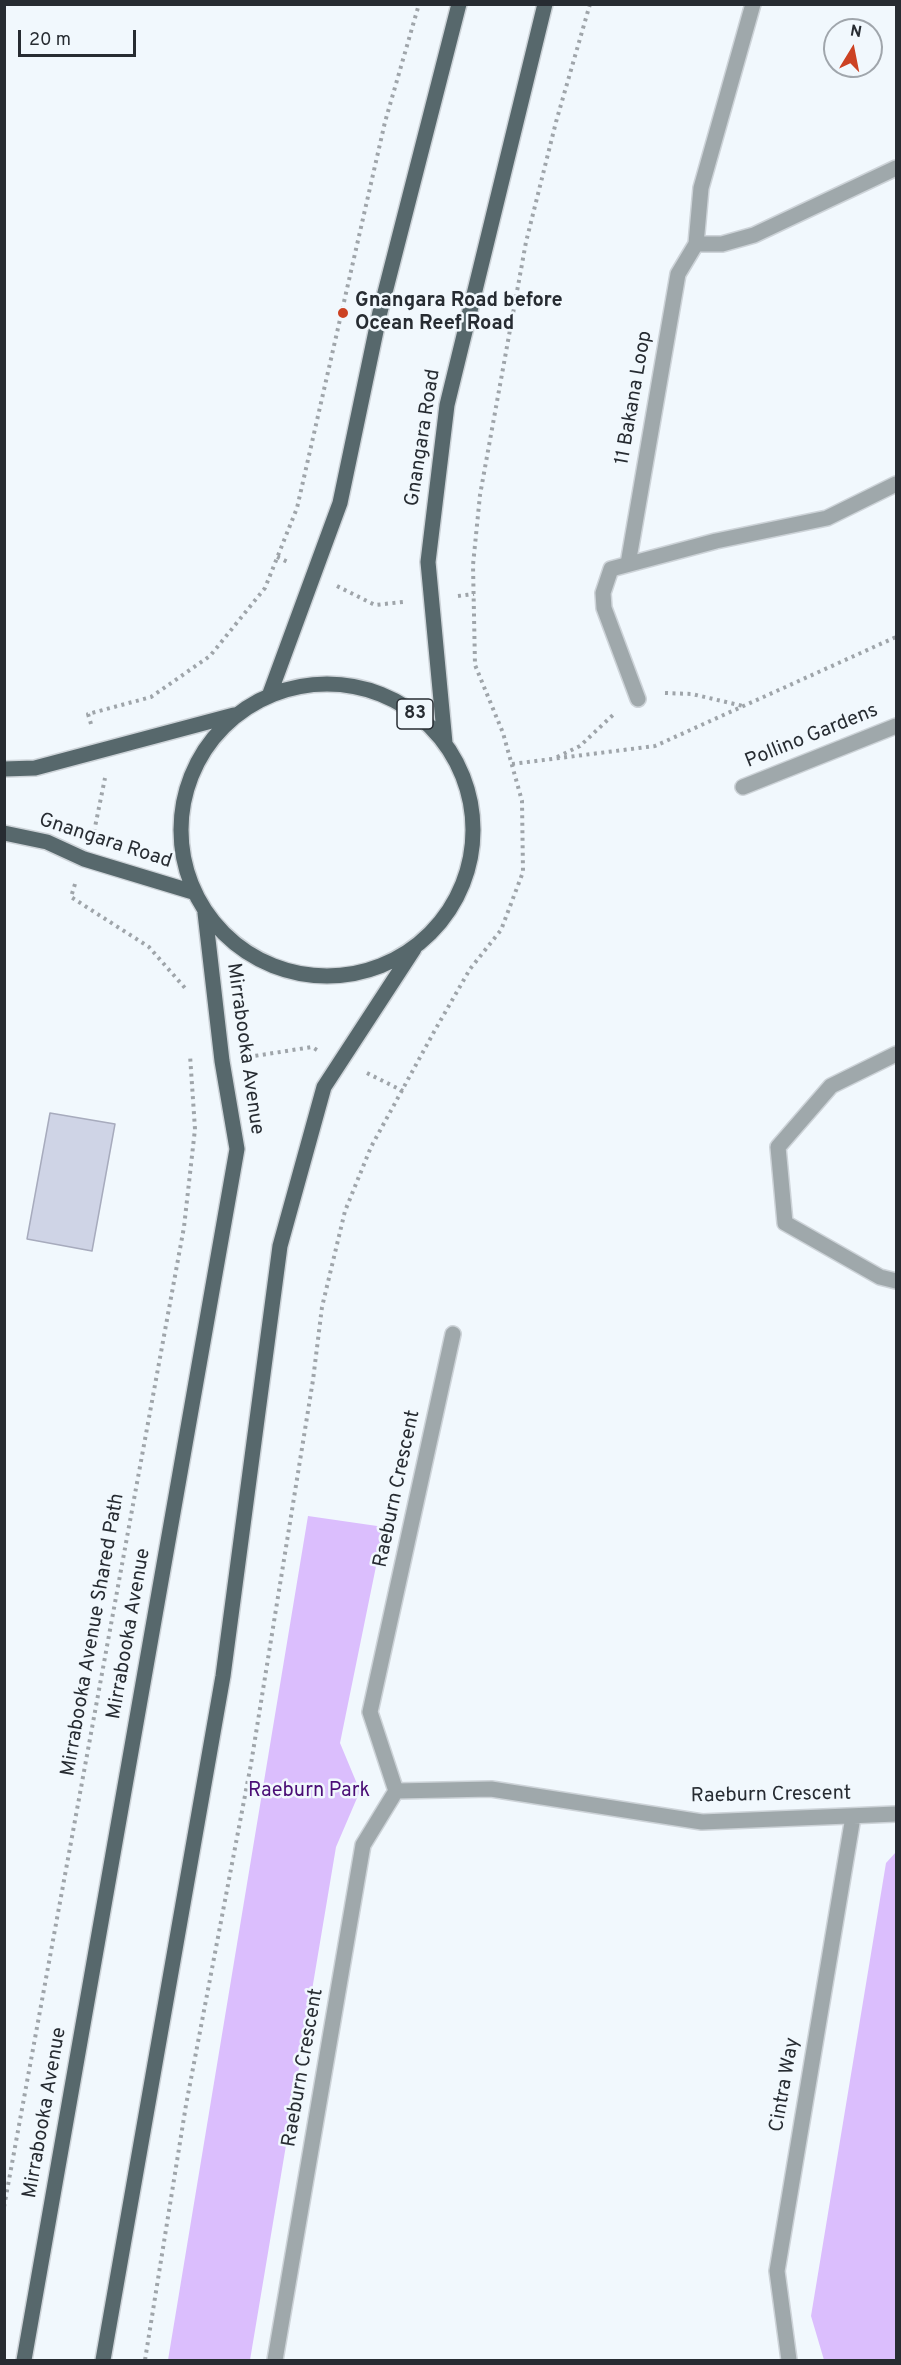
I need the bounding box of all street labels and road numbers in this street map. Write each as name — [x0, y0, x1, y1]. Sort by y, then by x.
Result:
street label: 11 Bakana Loop — [611, 329, 659, 467]
street label: Gnangara Road — [401, 368, 447, 508]
road number: 83 — [397, 699, 433, 729]
street label: Pollino Gardens — [742, 699, 882, 775]
street label: Gnangara Road — [35, 809, 175, 875]
street label: Mirrabooka Avenue — [220, 962, 268, 1136]
street label: Raeburn Crescent — [370, 1408, 426, 1570]
street label: Mirrabooka Avenue Shared Path — [57, 1492, 131, 1778]
street label: Mirrabooka Avenue — [103, 1547, 157, 1721]
street label: Raeburn Crescent — [691, 1783, 851, 1809]
street label: Raeburn Crescent — [278, 1987, 330, 2149]
street label: Mirrabooka Avenue — [19, 2026, 73, 2200]
street label: Cintra Way — [766, 2036, 806, 2134]

